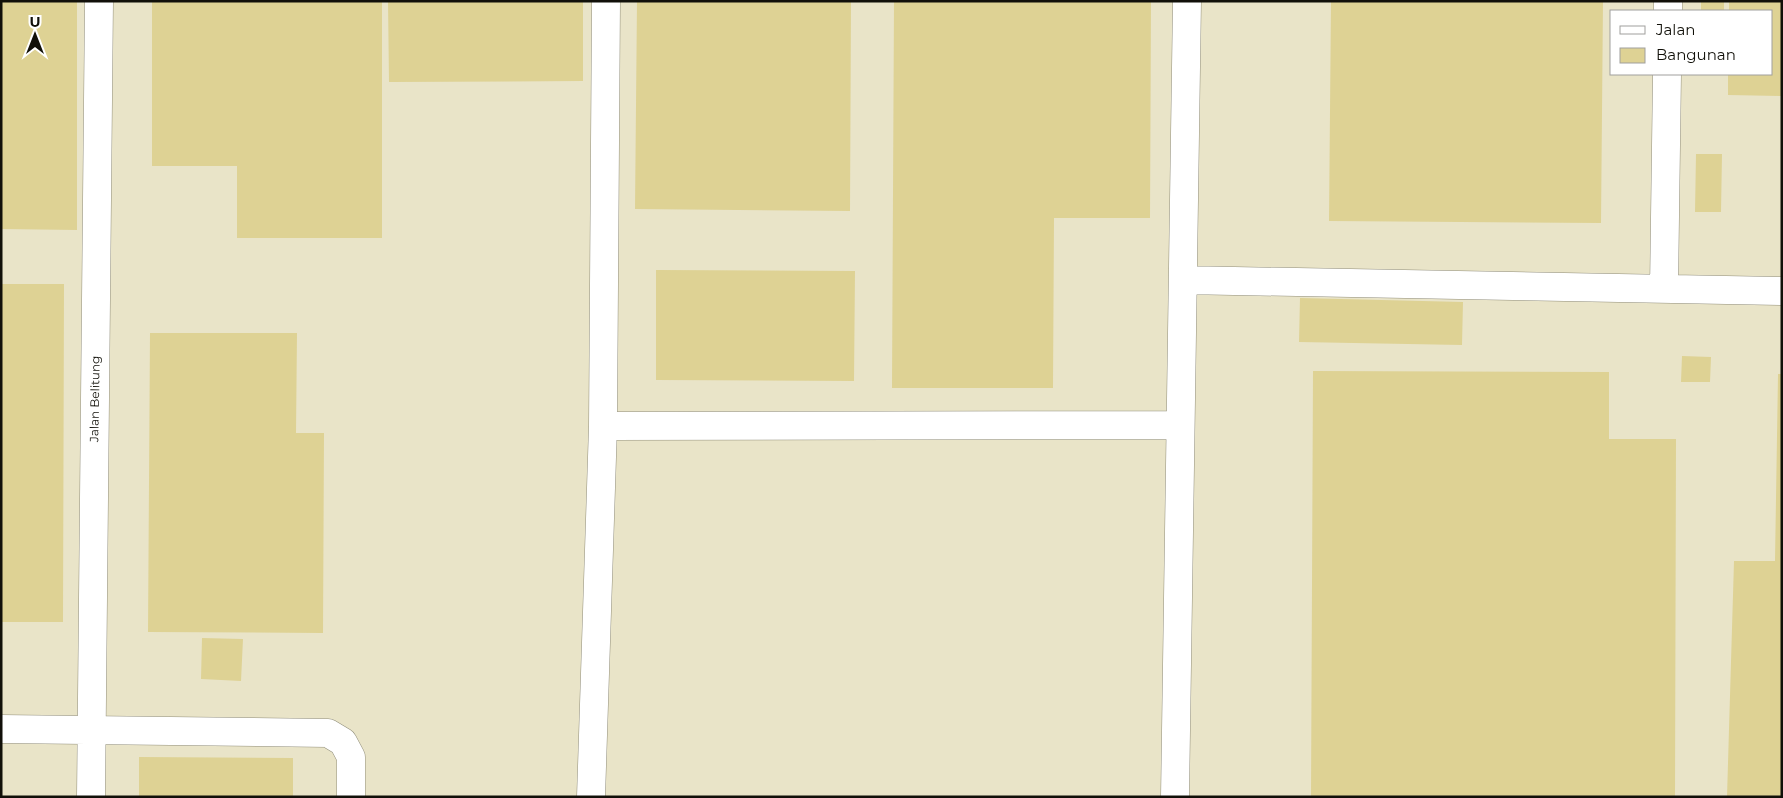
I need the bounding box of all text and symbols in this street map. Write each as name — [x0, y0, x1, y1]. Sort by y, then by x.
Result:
north arrow — [10, 10, 60, 60]
legend — [1610, 10, 1773, 75]
text: U — [29, 13, 41, 31]
text: Jalan — [1655, 20, 1695, 39]
text: Bangunan — [1656, 45, 1736, 64]
street label: Jalan Belitung — [86, 356, 103, 443]

